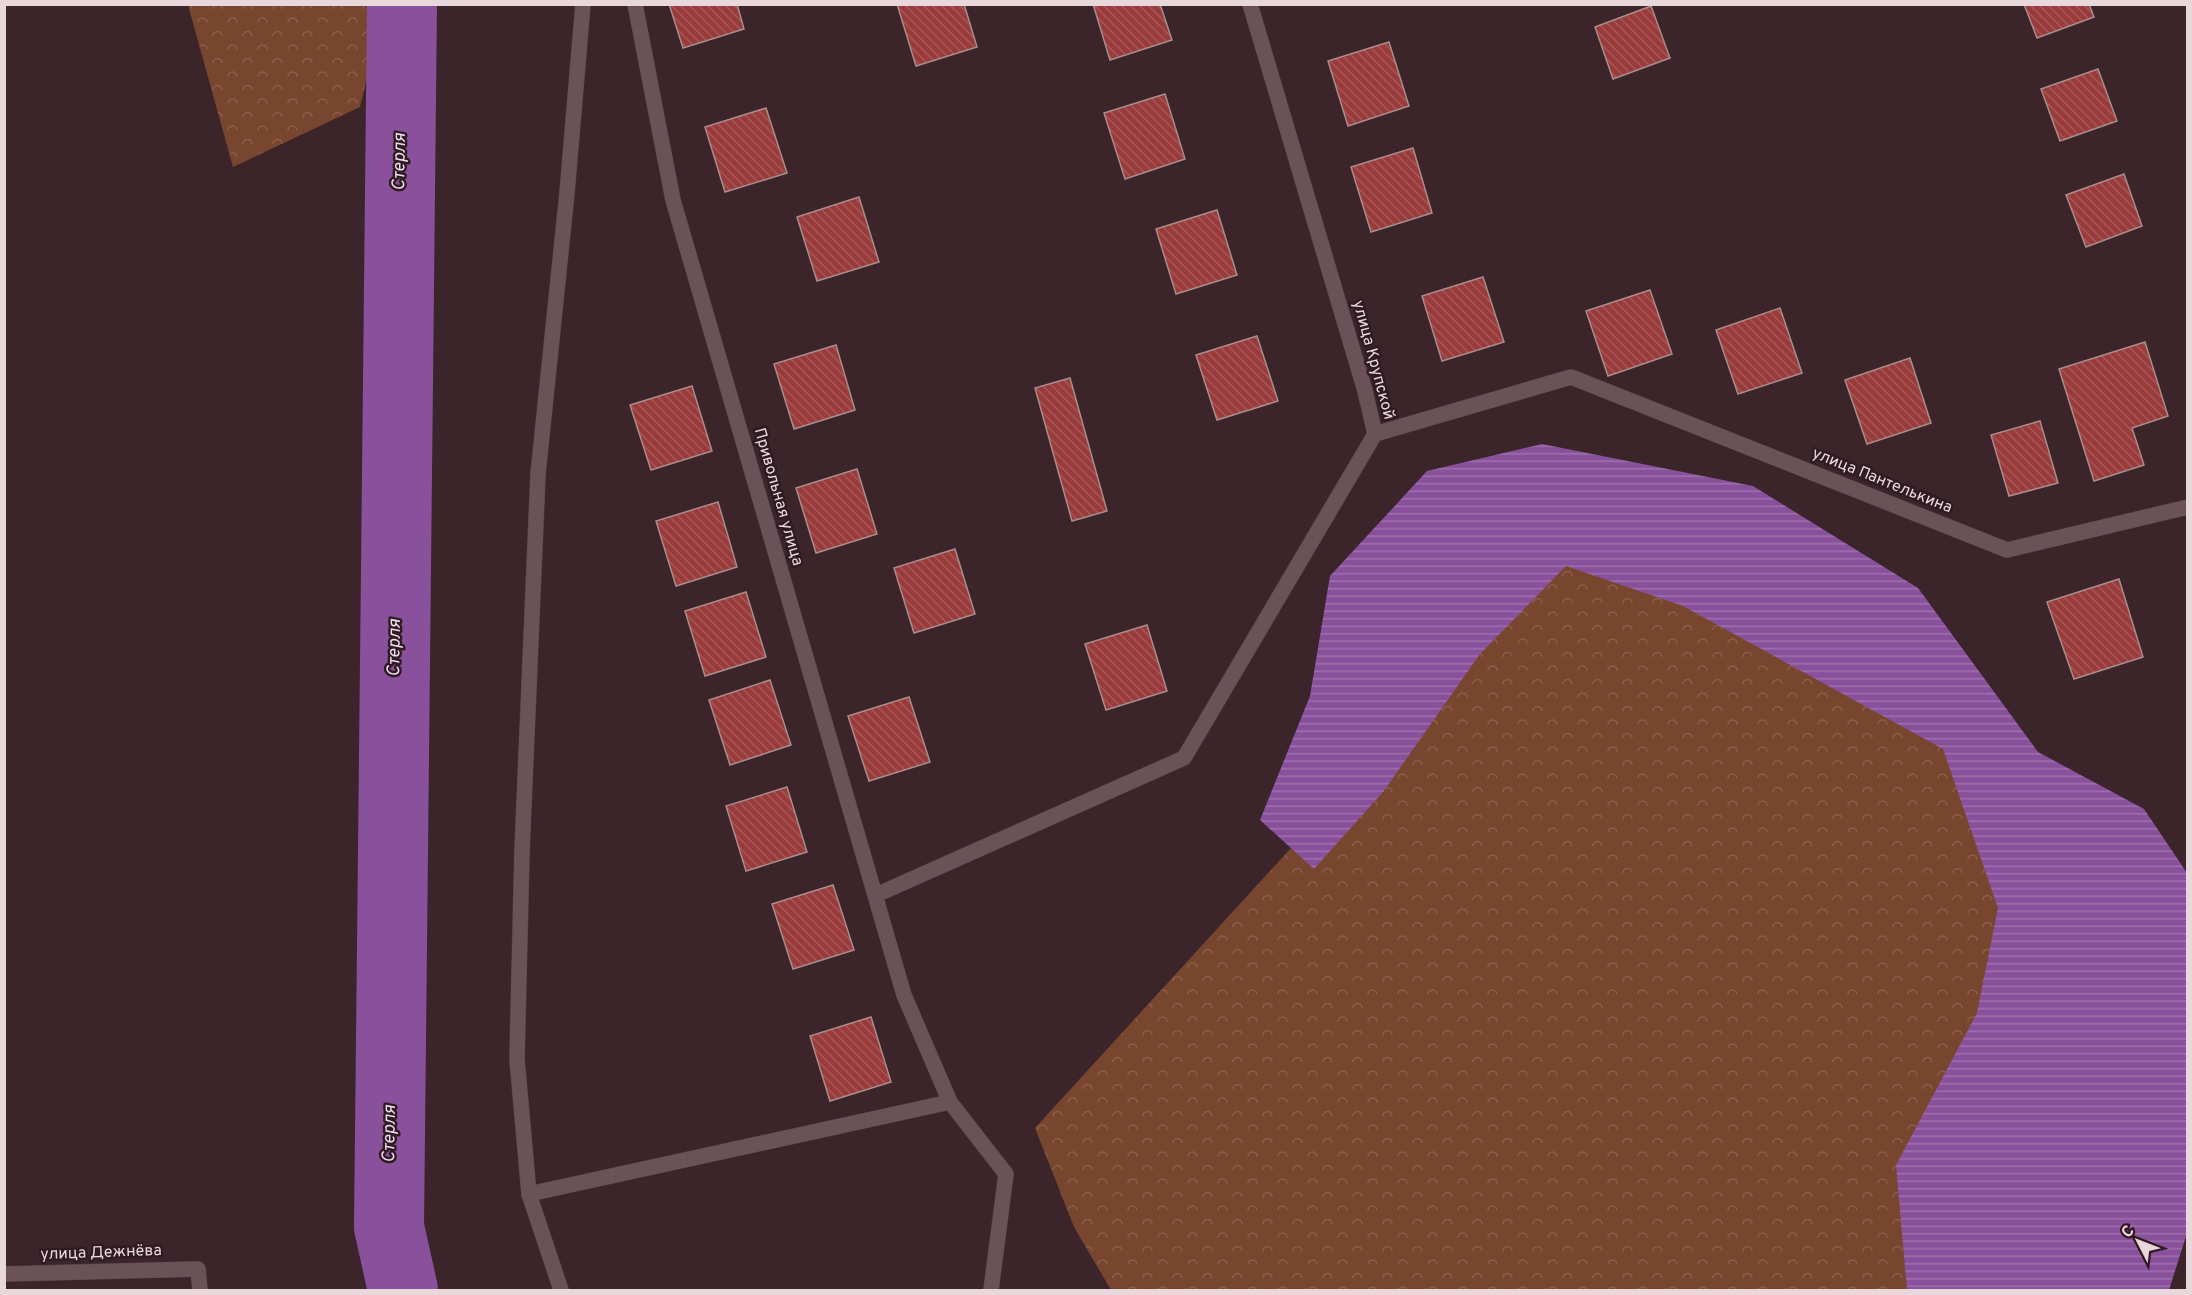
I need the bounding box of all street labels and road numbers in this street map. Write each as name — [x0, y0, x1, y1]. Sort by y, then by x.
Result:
street label: улица Крупской — [1347, 298, 1399, 422]
street label: Привольная улица — [749, 426, 807, 568]
street label: улица Пантелькина — [1809, 444, 1955, 518]
street label: улица Дежнёва — [40, 1241, 162, 1265]

